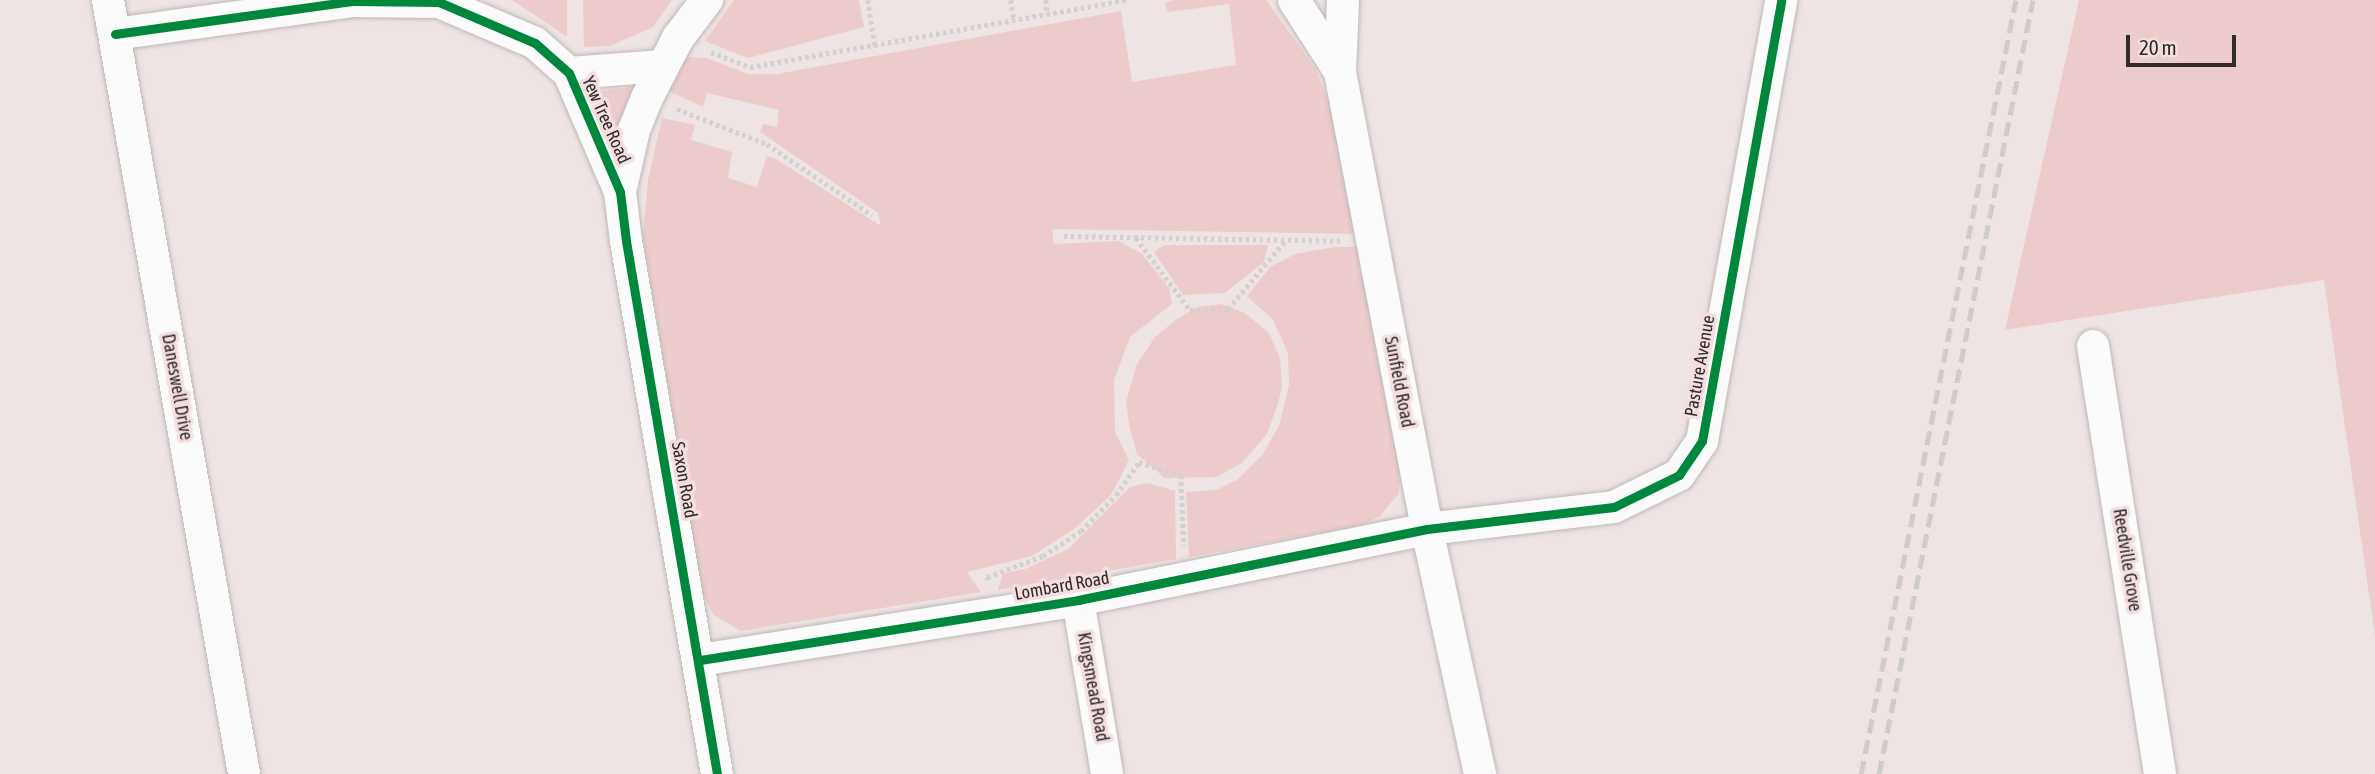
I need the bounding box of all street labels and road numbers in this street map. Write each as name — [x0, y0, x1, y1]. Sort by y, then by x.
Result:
street label: Yew Tree Road — [577, 73, 635, 167]
street label: Pasture Avenue — [1680, 313, 1720, 419]
street label: Daneswell Drive — [157, 332, 197, 442]
street label: Sunfield Road — [1380, 335, 1418, 429]
street label: Saxon Road — [667, 440, 701, 520]
street label: Reedville Grove — [2108, 507, 2146, 613]
street label: Lombard Road — [1013, 567, 1111, 605]
street label: Kingsmead Road — [1073, 631, 1113, 743]

